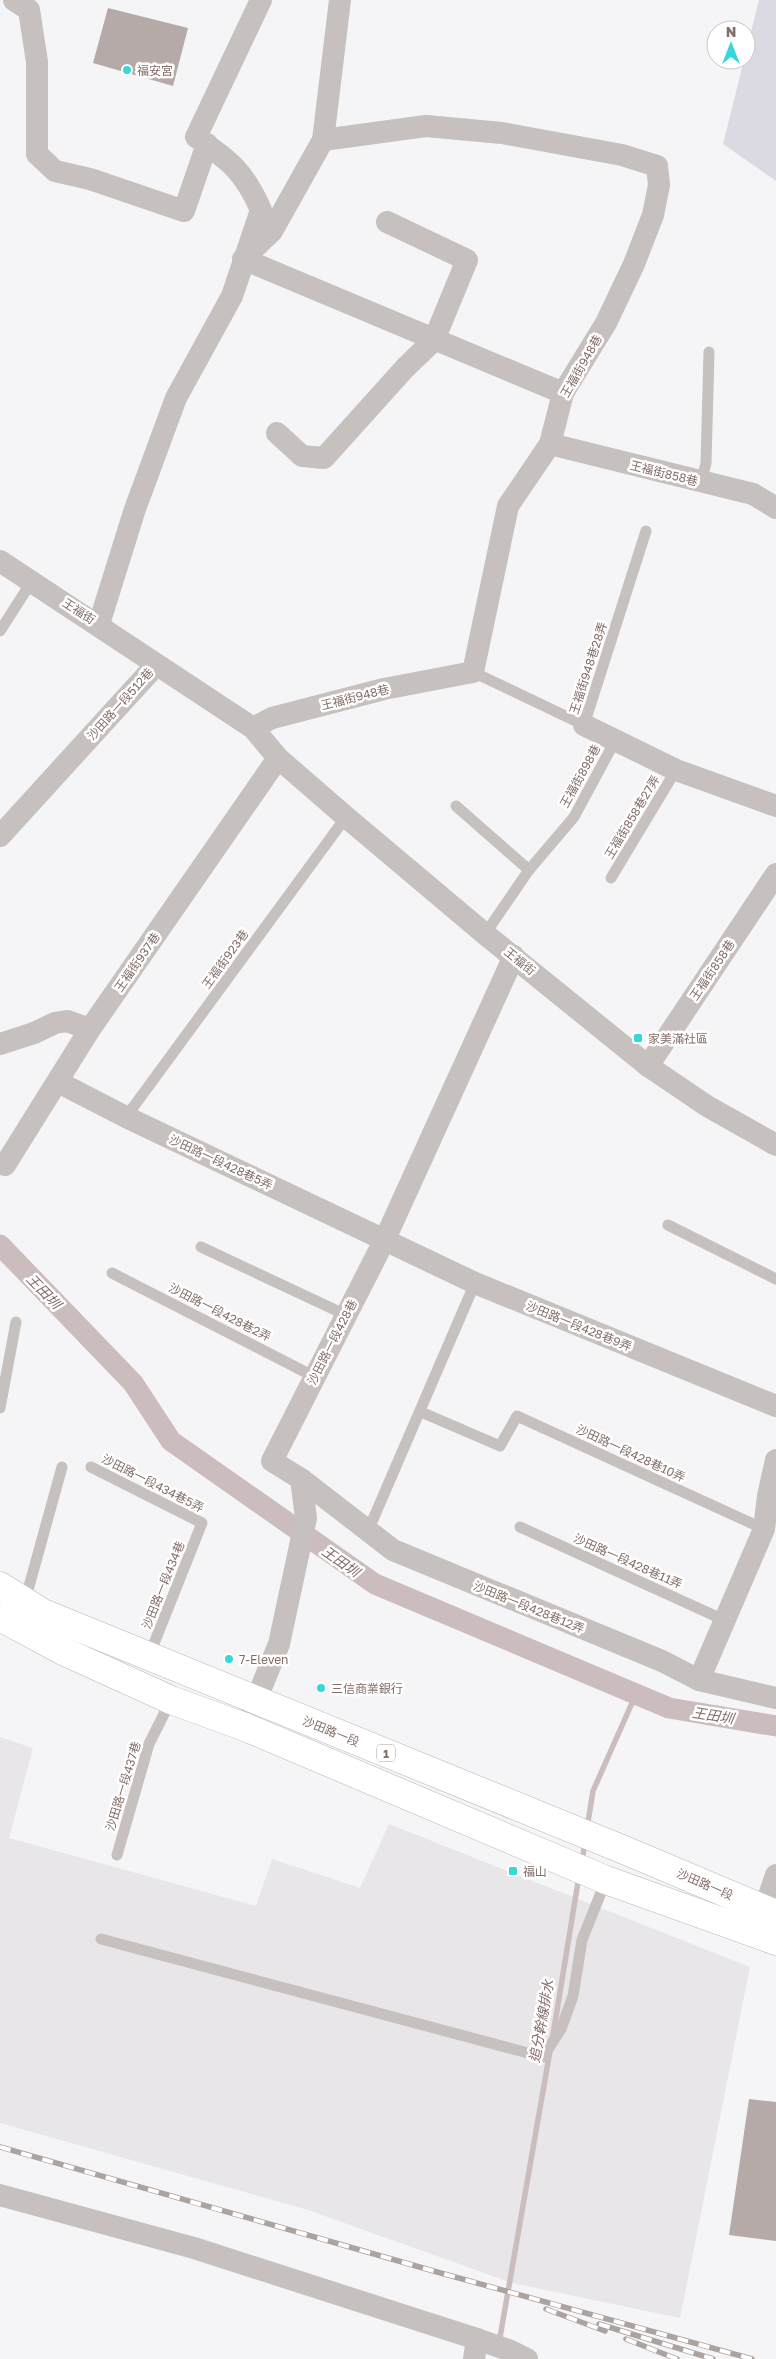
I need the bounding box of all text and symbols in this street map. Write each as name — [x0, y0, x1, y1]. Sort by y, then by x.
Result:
north arrow — [706, 20, 756, 70]
text: N — [726, 23, 736, 40]
place label: 福安宮 — [137, 63, 173, 78]
marker: 福安宮 — [121, 64, 133, 76]
street label: 王福街948巷 — [557, 332, 605, 400]
street label: 王福街858巷 — [628, 457, 700, 489]
street label: 王福街 — [60, 595, 98, 627]
street label: 王福街948巷28弄 — [566, 620, 610, 716]
street label: 沙田路一段512巷 — [84, 665, 156, 743]
street label: 王福街948巷 — [319, 681, 391, 713]
street label: 王福街898巷 — [556, 742, 604, 810]
street label: 王福街858巷27弄 — [601, 772, 663, 862]
street label: 王福街923巷 — [199, 927, 251, 991]
street label: 王福街937巷 — [111, 930, 163, 994]
street label: 王福街858巷 — [686, 937, 738, 1003]
street label: 王福街 — [501, 944, 539, 978]
place label: 家美滿社區 — [648, 1031, 708, 1046]
marker: 家美滿社區 — [632, 1032, 644, 1044]
street label: 沙田路一段428巷5弄 — [167, 1131, 275, 1193]
water label: 王田圳 — [23, 1270, 66, 1313]
street label: 沙田路一段428巷2弄 — [166, 1280, 274, 1344]
street label: 沙田路一段428巷 — [304, 1297, 360, 1387]
street label: 沙田路一段428巷9弄 — [524, 1298, 634, 1354]
street label: 沙田路一段428巷10弄 — [574, 1421, 688, 1485]
street label: 沙田路一段434巷5弄 — [99, 1451, 207, 1515]
street label: 沙田路一段428巷11弄 — [571, 1530, 685, 1592]
street label: 沙田路一段434巷 — [139, 1539, 187, 1631]
water label: 王田圳 — [319, 1542, 365, 1581]
street label: 沙田路一段428巷12弄 — [471, 1578, 587, 1636]
place label: 7-Eleven — [239, 1652, 289, 1667]
marker: 7-Eleven — [223, 1653, 235, 1665]
place label: 三信商業銀行 — [331, 1681, 403, 1696]
marker: 三信商業銀行 — [315, 1682, 327, 1694]
water label: 王田圳 — [691, 1703, 737, 1727]
street label: 沙田路一段 — [300, 1713, 362, 1749]
street label: 沙田路一段437巷 — [102, 1739, 144, 1833]
road number: 1 — [377, 1745, 395, 1762]
place label: 福山 — [523, 1864, 547, 1879]
marker: 福山 — [507, 1865, 519, 1877]
street label: 沙田路一段 — [674, 1865, 736, 1903]
water label: 追分幹線排水 — [525, 1977, 557, 2064]

